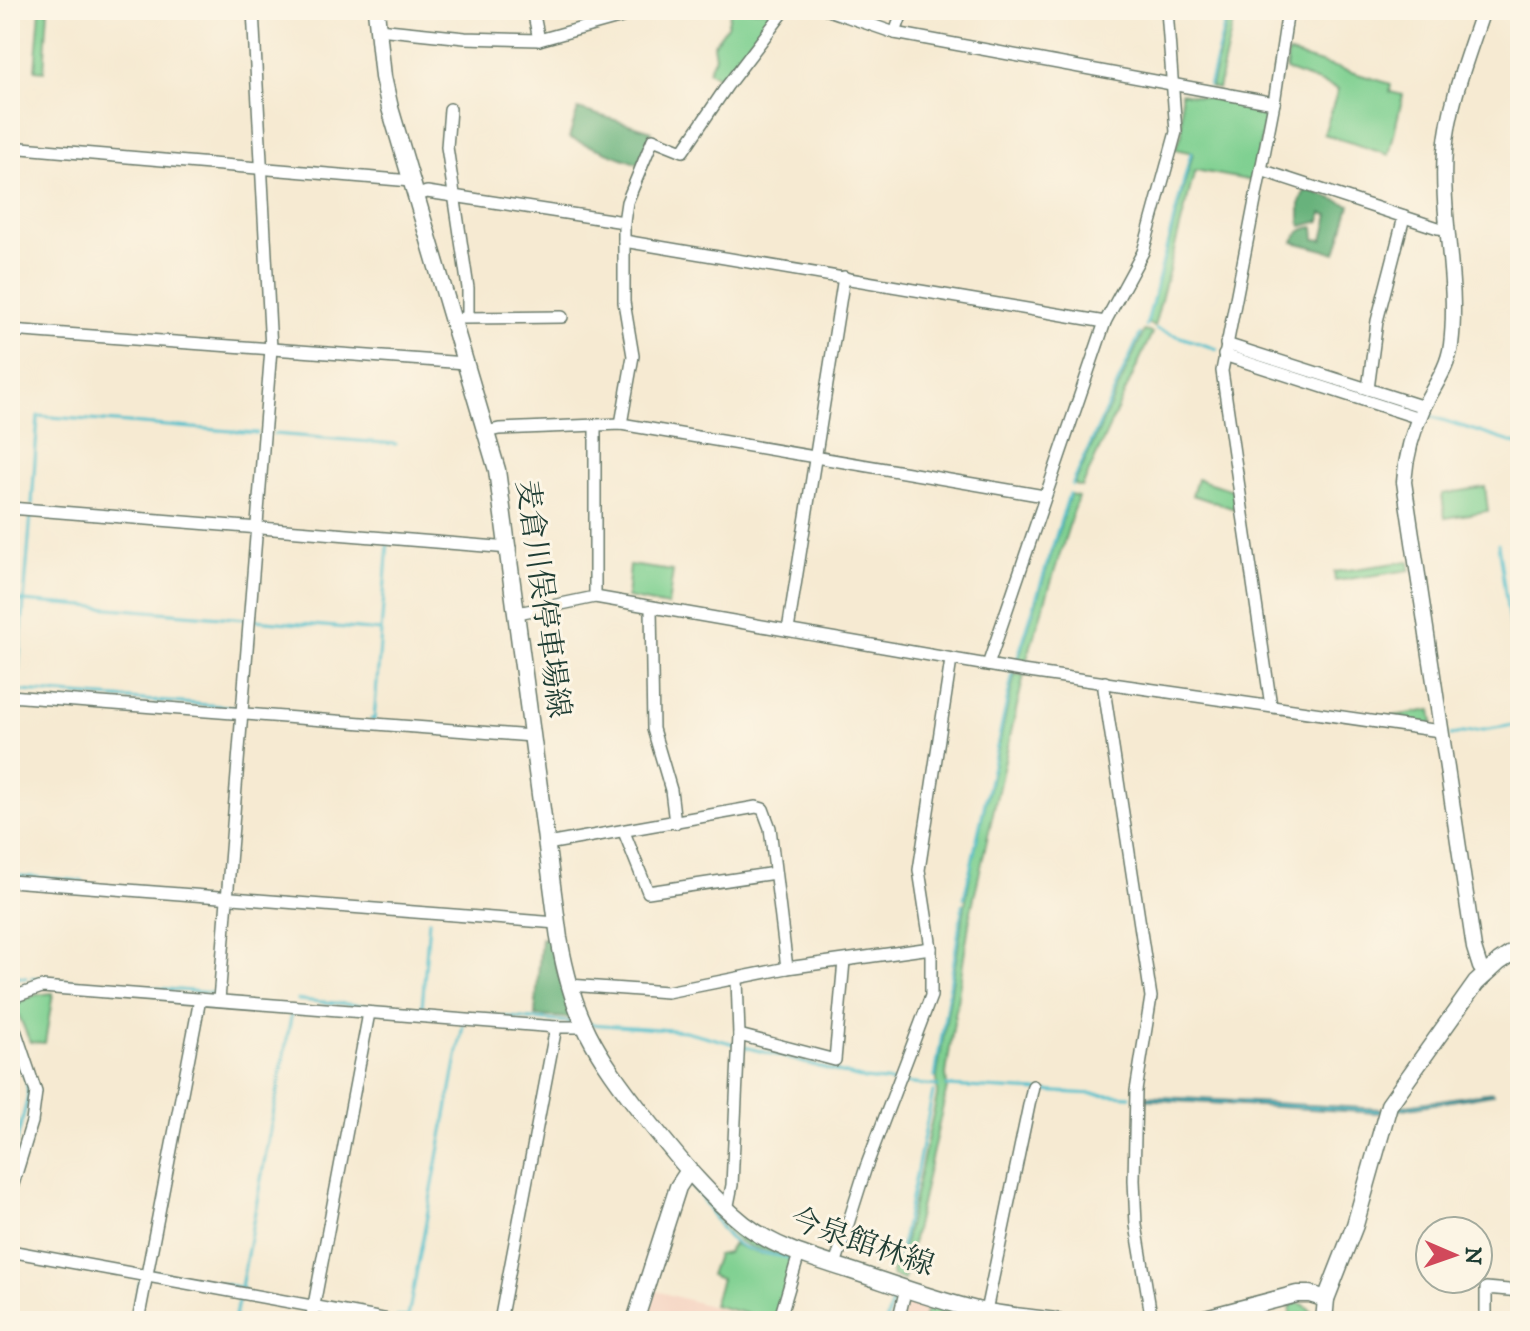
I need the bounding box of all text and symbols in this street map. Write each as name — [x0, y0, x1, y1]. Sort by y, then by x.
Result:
street label: 麦倉川俣停車場線 — [507, 478, 577, 720]
street label: 今泉館林線 — [785, 1201, 939, 1285]
north arrow — [1414, 1215, 1494, 1295]
text: N — [1459, 1246, 1486, 1265]

